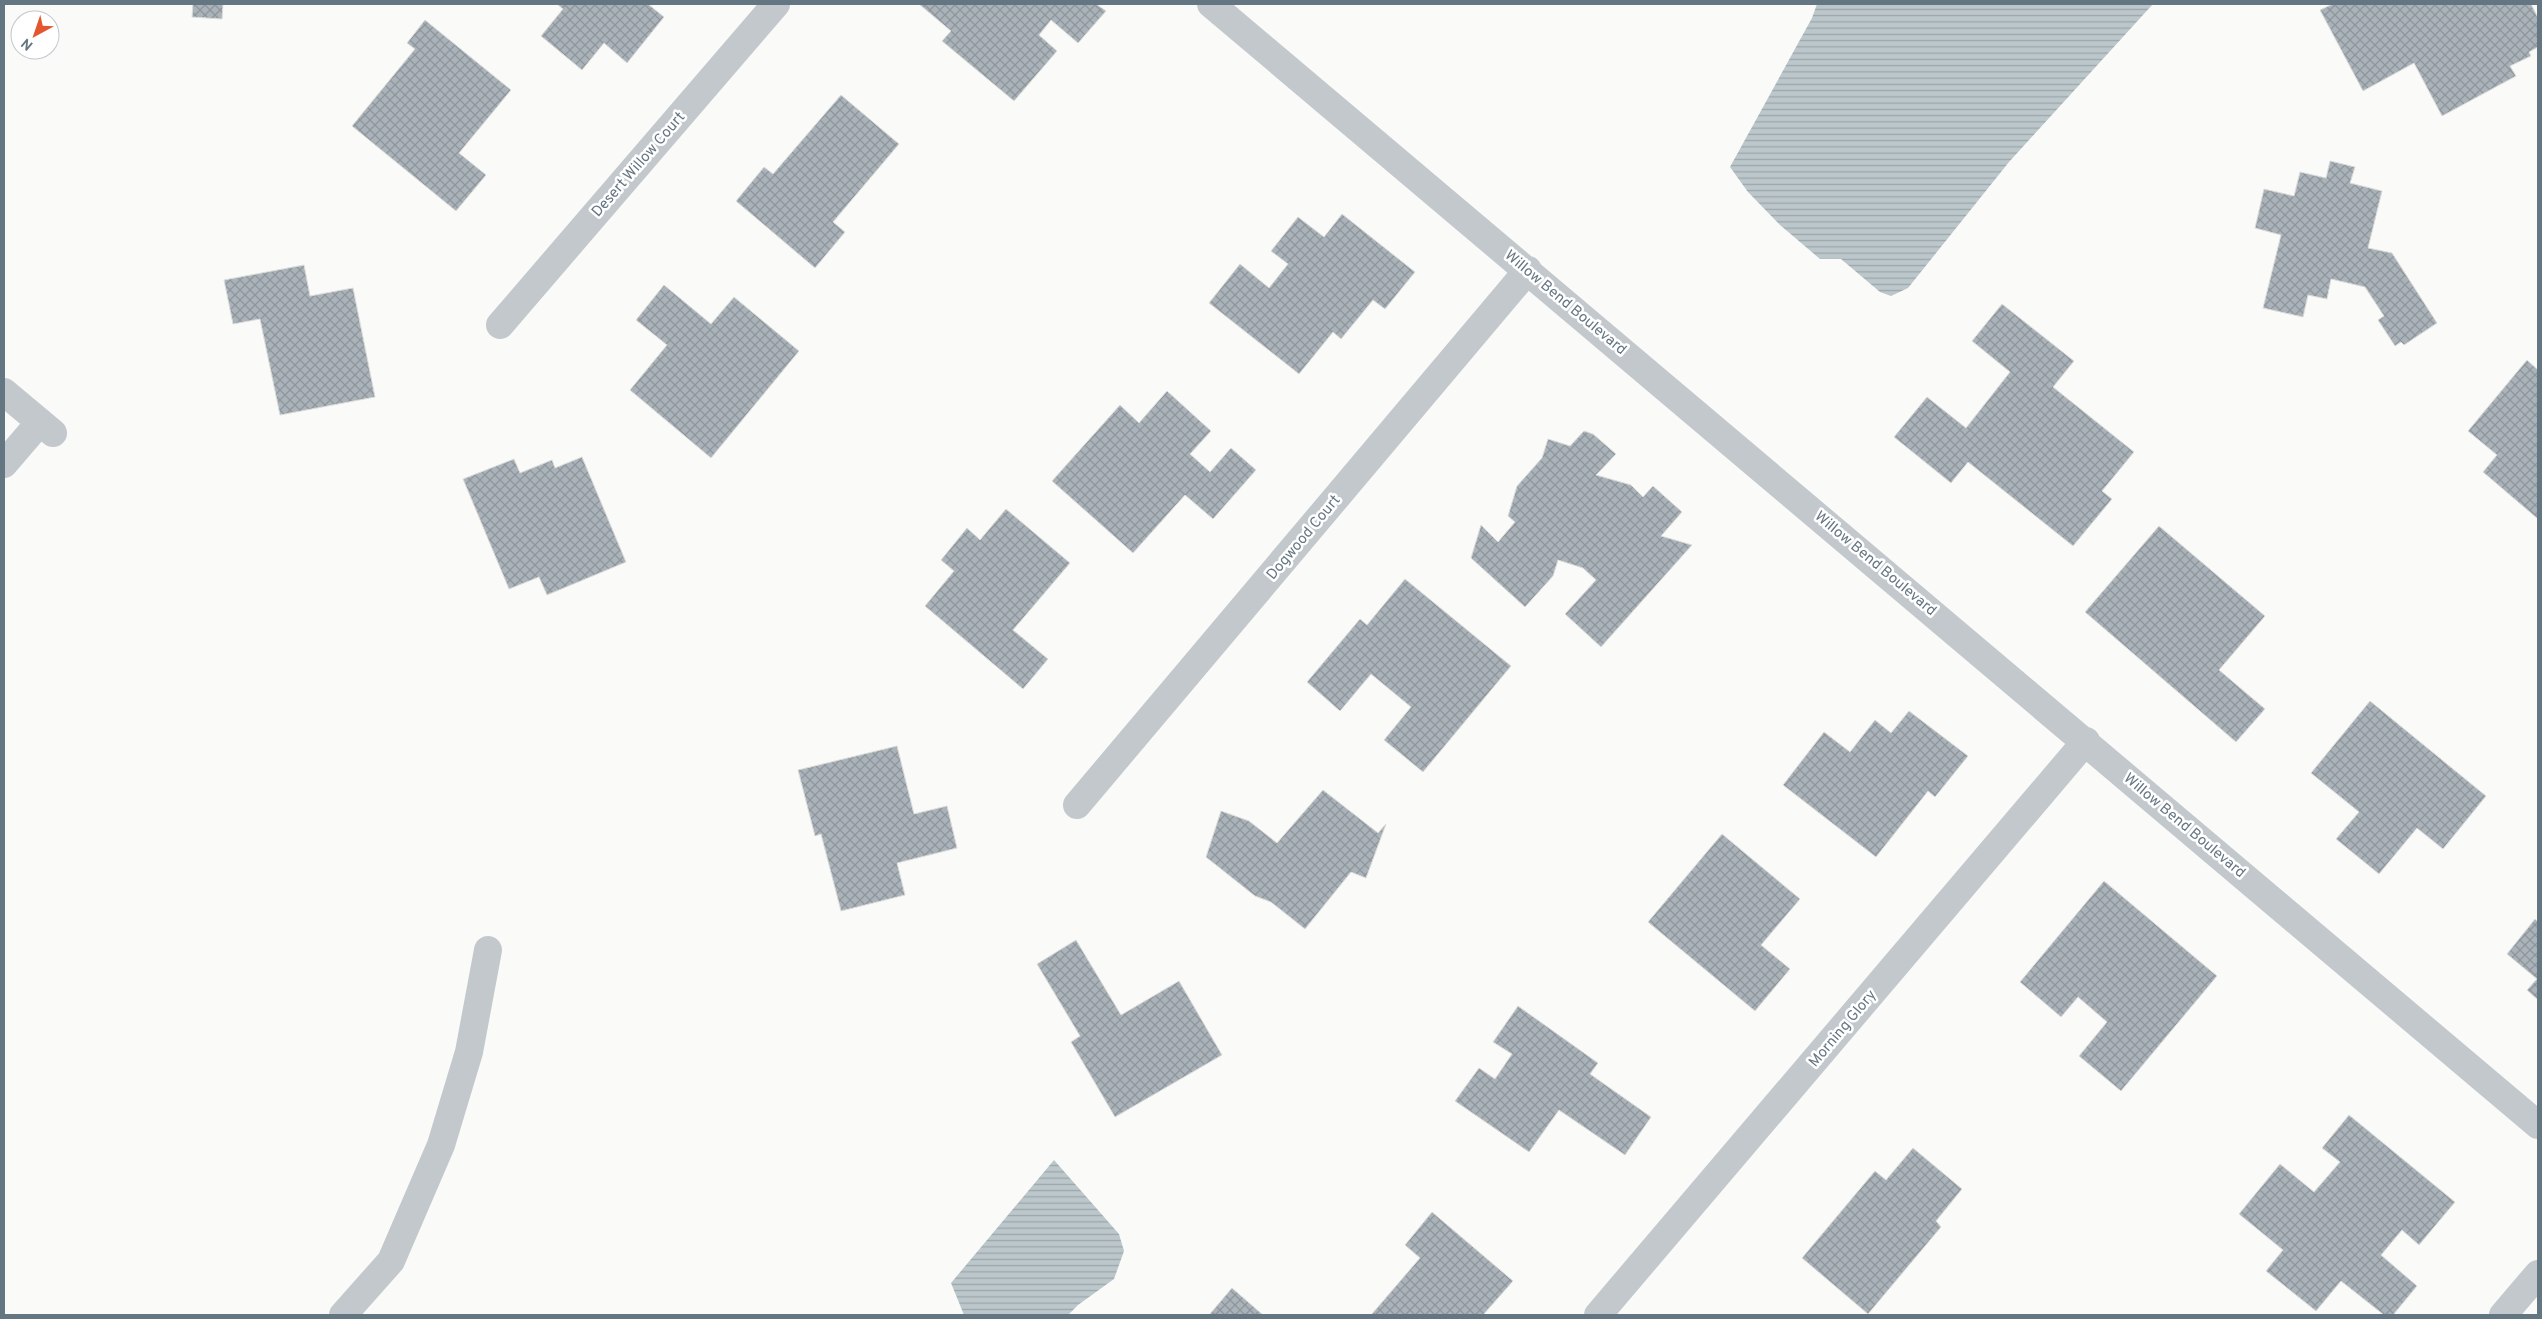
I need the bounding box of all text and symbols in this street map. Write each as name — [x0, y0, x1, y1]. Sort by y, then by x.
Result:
north arrow — [10, 10, 60, 60]
text: N — [18, 34, 37, 54]
street label: Desert Willow Court — [588, 108, 690, 221]
street label: Willow Bend Boulevard — [1500, 247, 1630, 360]
street label: Dogwood Court — [1263, 492, 1345, 584]
street label: Willow Bend Boulevard — [1810, 508, 1940, 621]
street label: Willow Bend Boulevard — [2119, 770, 2249, 883]
street label: Morning Glory — [1805, 986, 1881, 1072]

